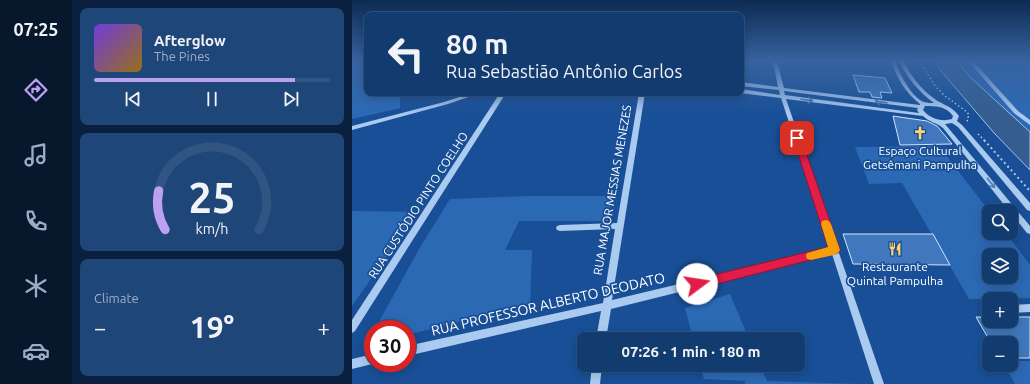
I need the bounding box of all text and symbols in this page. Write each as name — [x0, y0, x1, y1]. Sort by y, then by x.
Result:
text: 07:25 — [13, 19, 59, 39]
icon: left — [380, 28, 432, 80]
text: 80 m — [446, 28, 508, 59]
text: Afterglow — [154, 32, 226, 49]
text: The Pines — [154, 49, 210, 63]
text: Rua Sebastião Antônio Carlos — [446, 61, 682, 81]
icon: directions — [22, 76, 50, 104]
icon: previous — [122, 88, 144, 110]
icon: pause — [201, 88, 223, 110]
icon: next — [280, 88, 302, 110]
one-way arrow — [801, 96, 814, 104]
one-way arrow — [875, 98, 888, 106]
street label: RUA MAJOR MESSIAS MENEZES — [591, 104, 633, 276]
pin — [780, 121, 814, 155]
church icon: Espaço Cultural Getsêmani Pampulha — [912, 125, 928, 141]
icon: arrive — [786, 127, 808, 149]
street label: RUA CUSTÓDIO PINTO COELHO — [366, 129, 470, 281]
icon: music — [22, 141, 50, 169]
place label: Espaço Cultural Getsêmani Pampulha — [863, 144, 977, 171]
text: 25 — [189, 174, 235, 221]
one-way arrow — [987, 177, 995, 188]
map controls — [982, 204, 1018, 372]
button: search — [982, 204, 1018, 240]
icon: phone — [22, 207, 50, 235]
text: km/h — [196, 221, 228, 237]
restaurant icon: Restaurante Quintal Pampulha — [887, 241, 903, 257]
button: layers — [982, 248, 1018, 284]
place label: Restaurante Quintal Pampulha — [847, 260, 943, 287]
position arrow — [676, 263, 718, 305]
street label: RUA PROFESSOR ALBERTO DEODATO — [430, 269, 667, 339]
icon: climate — [22, 272, 50, 300]
text: Climate — [94, 291, 139, 305]
button: + — [982, 292, 1018, 328]
text: 19° — [190, 310, 234, 344]
text: − — [94, 315, 106, 340]
text: + — [318, 315, 330, 340]
speed limit sign: 30 — [364, 320, 416, 372]
button: − — [982, 336, 1018, 372]
icon: car — [22, 337, 50, 365]
text: 07:26 · 1 min · 180 m — [622, 343, 760, 360]

